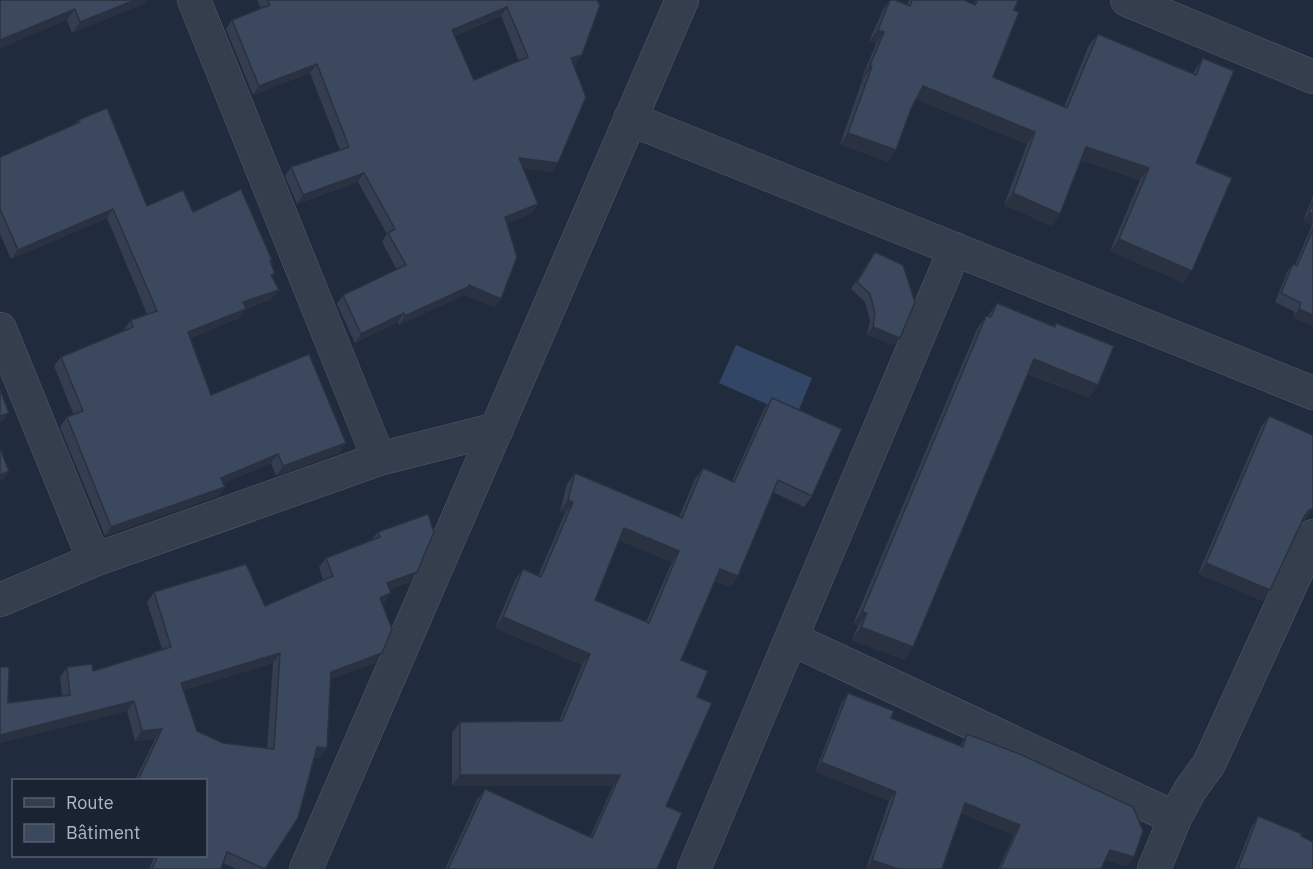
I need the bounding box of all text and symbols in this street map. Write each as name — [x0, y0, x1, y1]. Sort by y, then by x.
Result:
legend — [12, 779, 207, 857]
text: Route — [66, 791, 114, 814]
text: Bâtiment — [66, 821, 140, 844]

